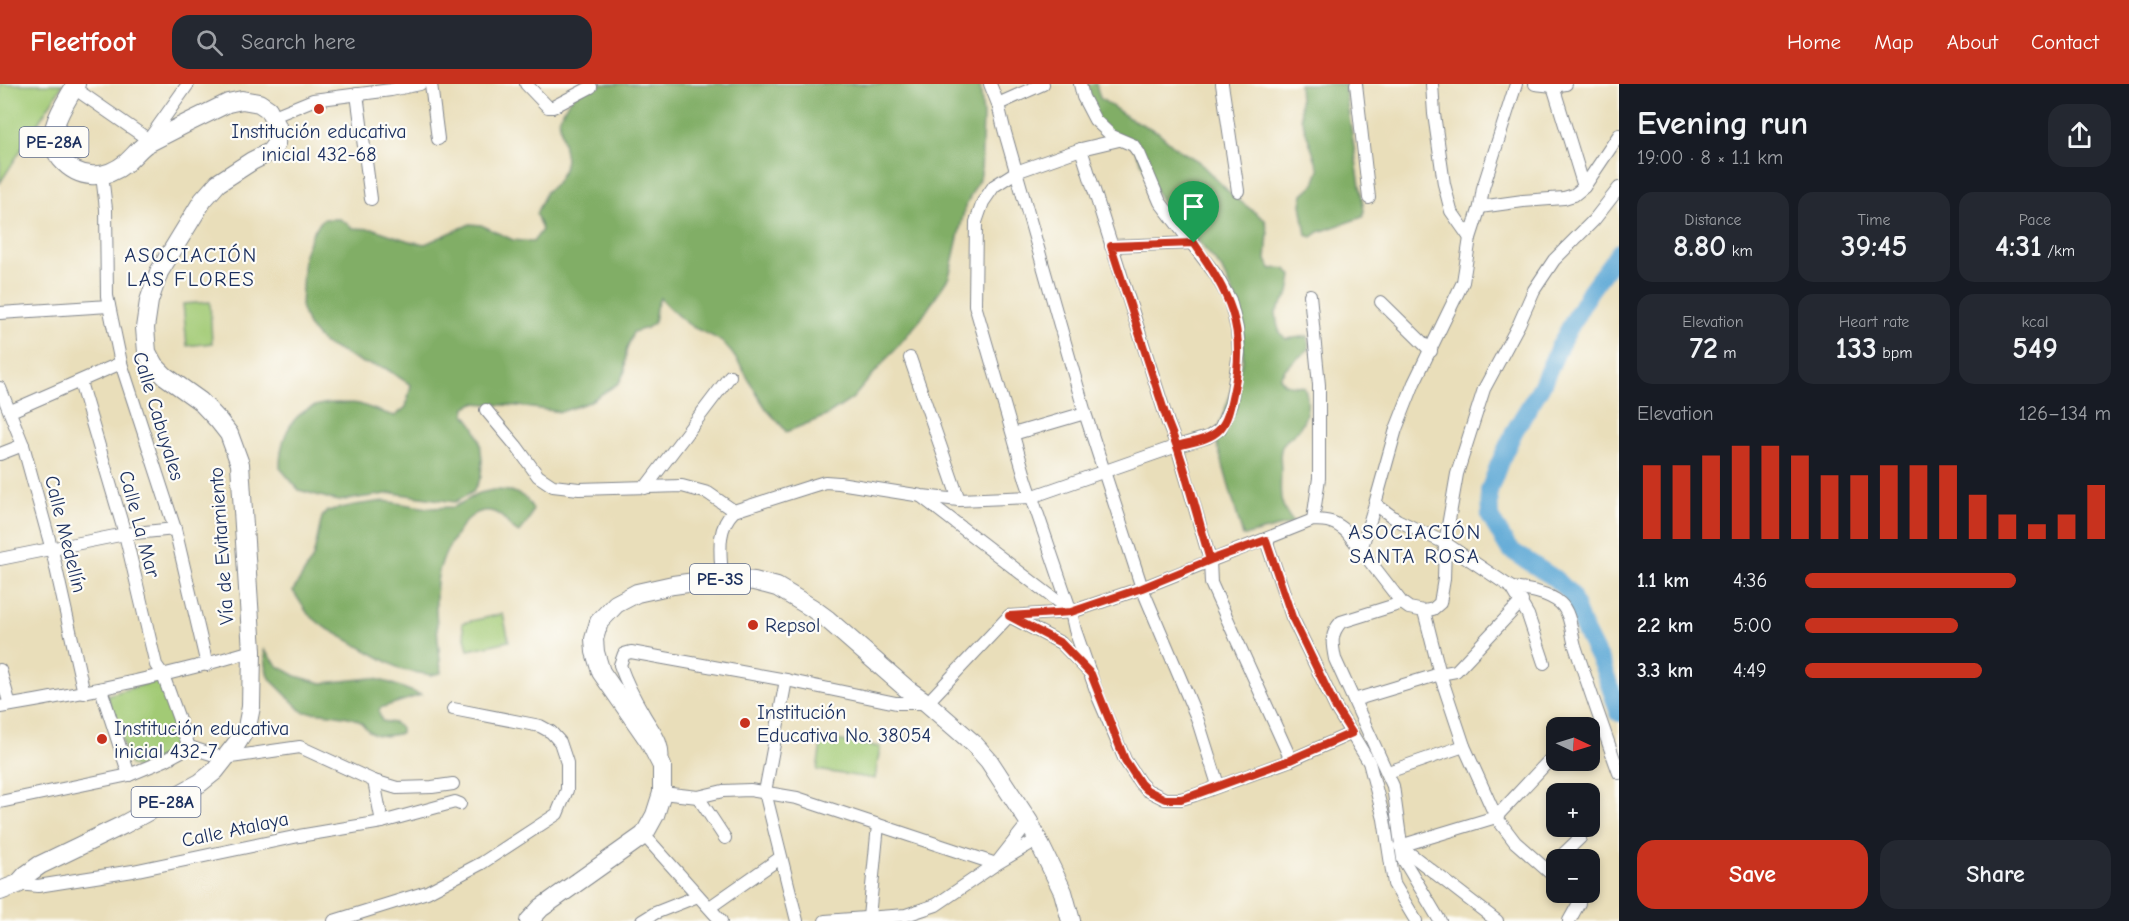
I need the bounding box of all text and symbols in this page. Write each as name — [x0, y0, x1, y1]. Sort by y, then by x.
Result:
search box — [172, 15, 592, 69]
text: Fleetfoot — [30, 26, 136, 58]
icon: search — [193, 26, 226, 59]
text: Search here — [241, 29, 356, 55]
text: Home — [1787, 30, 1841, 54]
text: Map — [1874, 30, 1914, 54]
text: About — [1947, 30, 1998, 54]
text: Contact — [2031, 30, 2099, 54]
marker: Institución educativa inicial 432-68 — [312, 102, 326, 116]
text: Evening run — [1637, 104, 1808, 142]
button: share — [2048, 104, 2111, 167]
place label: Institución educativa inicial 432-68 — [231, 120, 407, 166]
road number: PE-28A — [20, 127, 88, 157]
text: 19:00 · 8 × 1.1 km — [1637, 146, 1783, 169]
pin — [1168, 181, 1219, 243]
icon: arrive — [1177, 190, 1210, 223]
text: Distance — [1684, 211, 1742, 229]
text: Time — [1857, 211, 1891, 229]
text: Pace — [2019, 211, 2051, 229]
text: 8.80 — [1673, 229, 1726, 264]
text: 39:45 — [1841, 229, 1907, 264]
text: 4:31 — [1995, 229, 2042, 264]
text: km — [1726, 242, 1753, 260]
text: /km — [2042, 242, 2075, 260]
district label: ASOCIACIÓN LAS FLORES — [124, 243, 258, 291]
text: Elevation — [1682, 313, 1744, 331]
text: Heart rate — [1839, 313, 1909, 331]
text: kcal — [2022, 313, 2048, 331]
text: 72 — [1689, 331, 1718, 366]
text: 133 — [1835, 331, 1877, 366]
text: 549 — [2012, 331, 2058, 366]
text: m — [1718, 344, 1737, 362]
text: bpm — [1877, 344, 1913, 362]
street label: Calle Cabuyales — [128, 349, 189, 483]
text: Elevation — [1637, 402, 1714, 425]
text: 126–134 m — [2019, 402, 2111, 425]
street label: Vía de Evitamiento — [205, 466, 238, 626]
street label: Calle La Mar — [114, 468, 165, 580]
street label: Calle Medellín — [40, 473, 91, 595]
district label: ASOCIACIÓN SANTA ROSA — [1348, 520, 1482, 568]
road number: PE-3S — [690, 564, 750, 594]
text: 1.1 km — [1637, 569, 1689, 592]
text: 4:36 — [1733, 569, 1767, 592]
place label: Repsol — [765, 614, 820, 637]
text: 2.2 km — [1637, 614, 1693, 637]
text: 5:00 — [1733, 614, 1772, 637]
marker: Repsol — [746, 618, 760, 632]
text: 3.3 km — [1637, 659, 1693, 682]
text: 4:49 — [1733, 659, 1767, 682]
place label: Institución Educativa No. 38054 — [757, 701, 931, 747]
marker: Institución Educativa No. 38054 — [738, 716, 752, 730]
place label: Institución educativa inicial 432-7 — [114, 717, 289, 763]
north arrow — [1546, 717, 1600, 771]
map controls — [1546, 717, 1600, 903]
marker: Institución educativa inicial 432-7 — [95, 732, 109, 746]
button: + — [1546, 783, 1600, 837]
road number: PE-28A — [132, 787, 201, 817]
street label: Calle Atalaya — [179, 807, 291, 852]
button: Save — [1637, 840, 1868, 909]
button: Share — [1880, 840, 2111, 909]
button: − — [1546, 849, 1600, 903]

